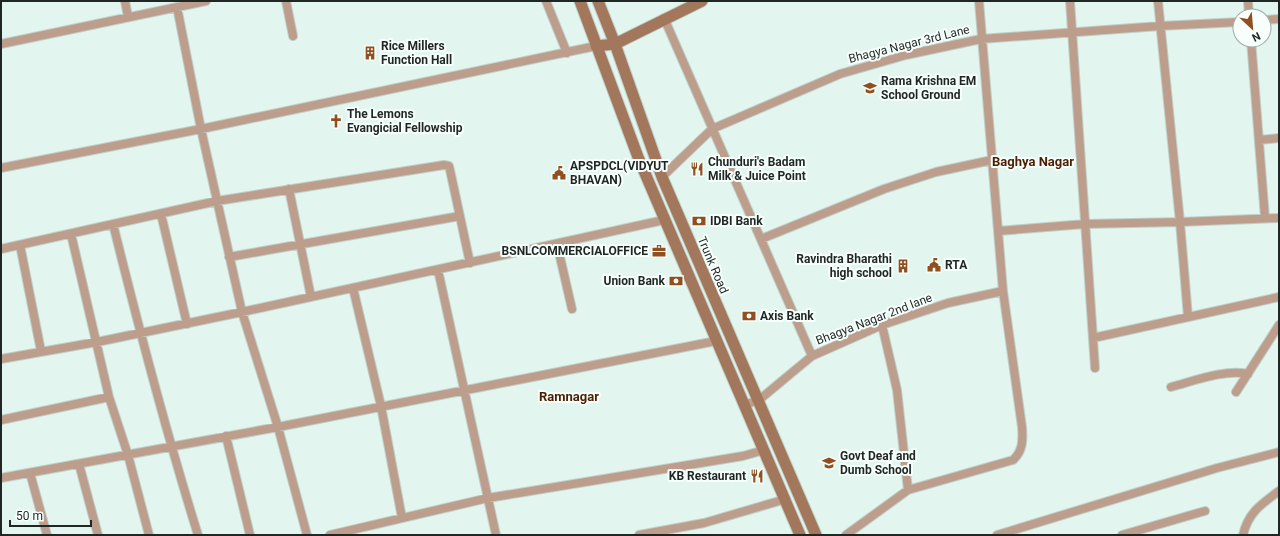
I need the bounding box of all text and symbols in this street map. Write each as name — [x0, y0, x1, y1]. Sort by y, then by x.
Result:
north arrow — [1232, 8, 1272, 48]
street label: Bhagya Nagar 3rd Lane — [847, 22, 971, 66]
text: N — [1250, 29, 1263, 44]
place label: Rice Millers Function Hall — [381, 39, 452, 67]
building icon: Rice Millers Function Hall — [362, 45, 378, 61]
place label: Rama Krishna EM School Ground — [881, 74, 976, 102]
school or university icon: Rama Krishna EM School Ground — [862, 80, 878, 96]
place label: The Lemons Evangicial Fellowship — [347, 107, 463, 135]
church icon: The Lemons Evangicial Fellowship — [328, 113, 344, 129]
district label: Baghya Nagar — [992, 154, 1074, 169]
place label: Chunduri's Badam Milk & Juice Point — [708, 155, 806, 183]
place label: APSPDCL(VIDYUT BHAVAN) — [570, 159, 669, 187]
restaurant icon: Chunduri's Badam Milk & Juice Point — [689, 161, 705, 177]
public building icon: APSPDCL(VIDYUT BHAVAN) — [551, 165, 567, 181]
bank icon: IDBI Bank — [691, 213, 707, 229]
place label: IDBI Bank — [710, 214, 763, 228]
street label: Trunk Road — [695, 234, 731, 296]
office icon: BSNLCOMMERCIALOFFICE — [651, 243, 667, 259]
place label: BSNLCOMMERCIALOFFICE — [502, 244, 648, 258]
place label: Ravindra Bharathi high school — [796, 252, 892, 280]
public building icon: RTA — [926, 257, 942, 273]
building icon: Ravindra Bharathi high school — [895, 258, 911, 274]
place label: RTA — [945, 258, 968, 272]
bank icon: Union Bank — [668, 273, 684, 289]
place label: Union Bank — [603, 274, 666, 288]
street label: Bhagya Nagar 2nd lane — [814, 290, 934, 348]
bank icon: Axis Bank — [741, 308, 757, 324]
place label: Axis Bank — [760, 309, 814, 323]
district label: Ramnagar — [539, 389, 599, 404]
place label: Govt Deaf and Dumb School — [840, 449, 916, 477]
school or university icon: Govt Deaf and Dumb School — [821, 455, 837, 471]
restaurant icon: KB Restaurant — [749, 468, 765, 484]
place label: KB Restaurant — [669, 469, 746, 483]
scale bar — [10, 502, 91, 528]
text: 50 m — [16, 509, 43, 523]

